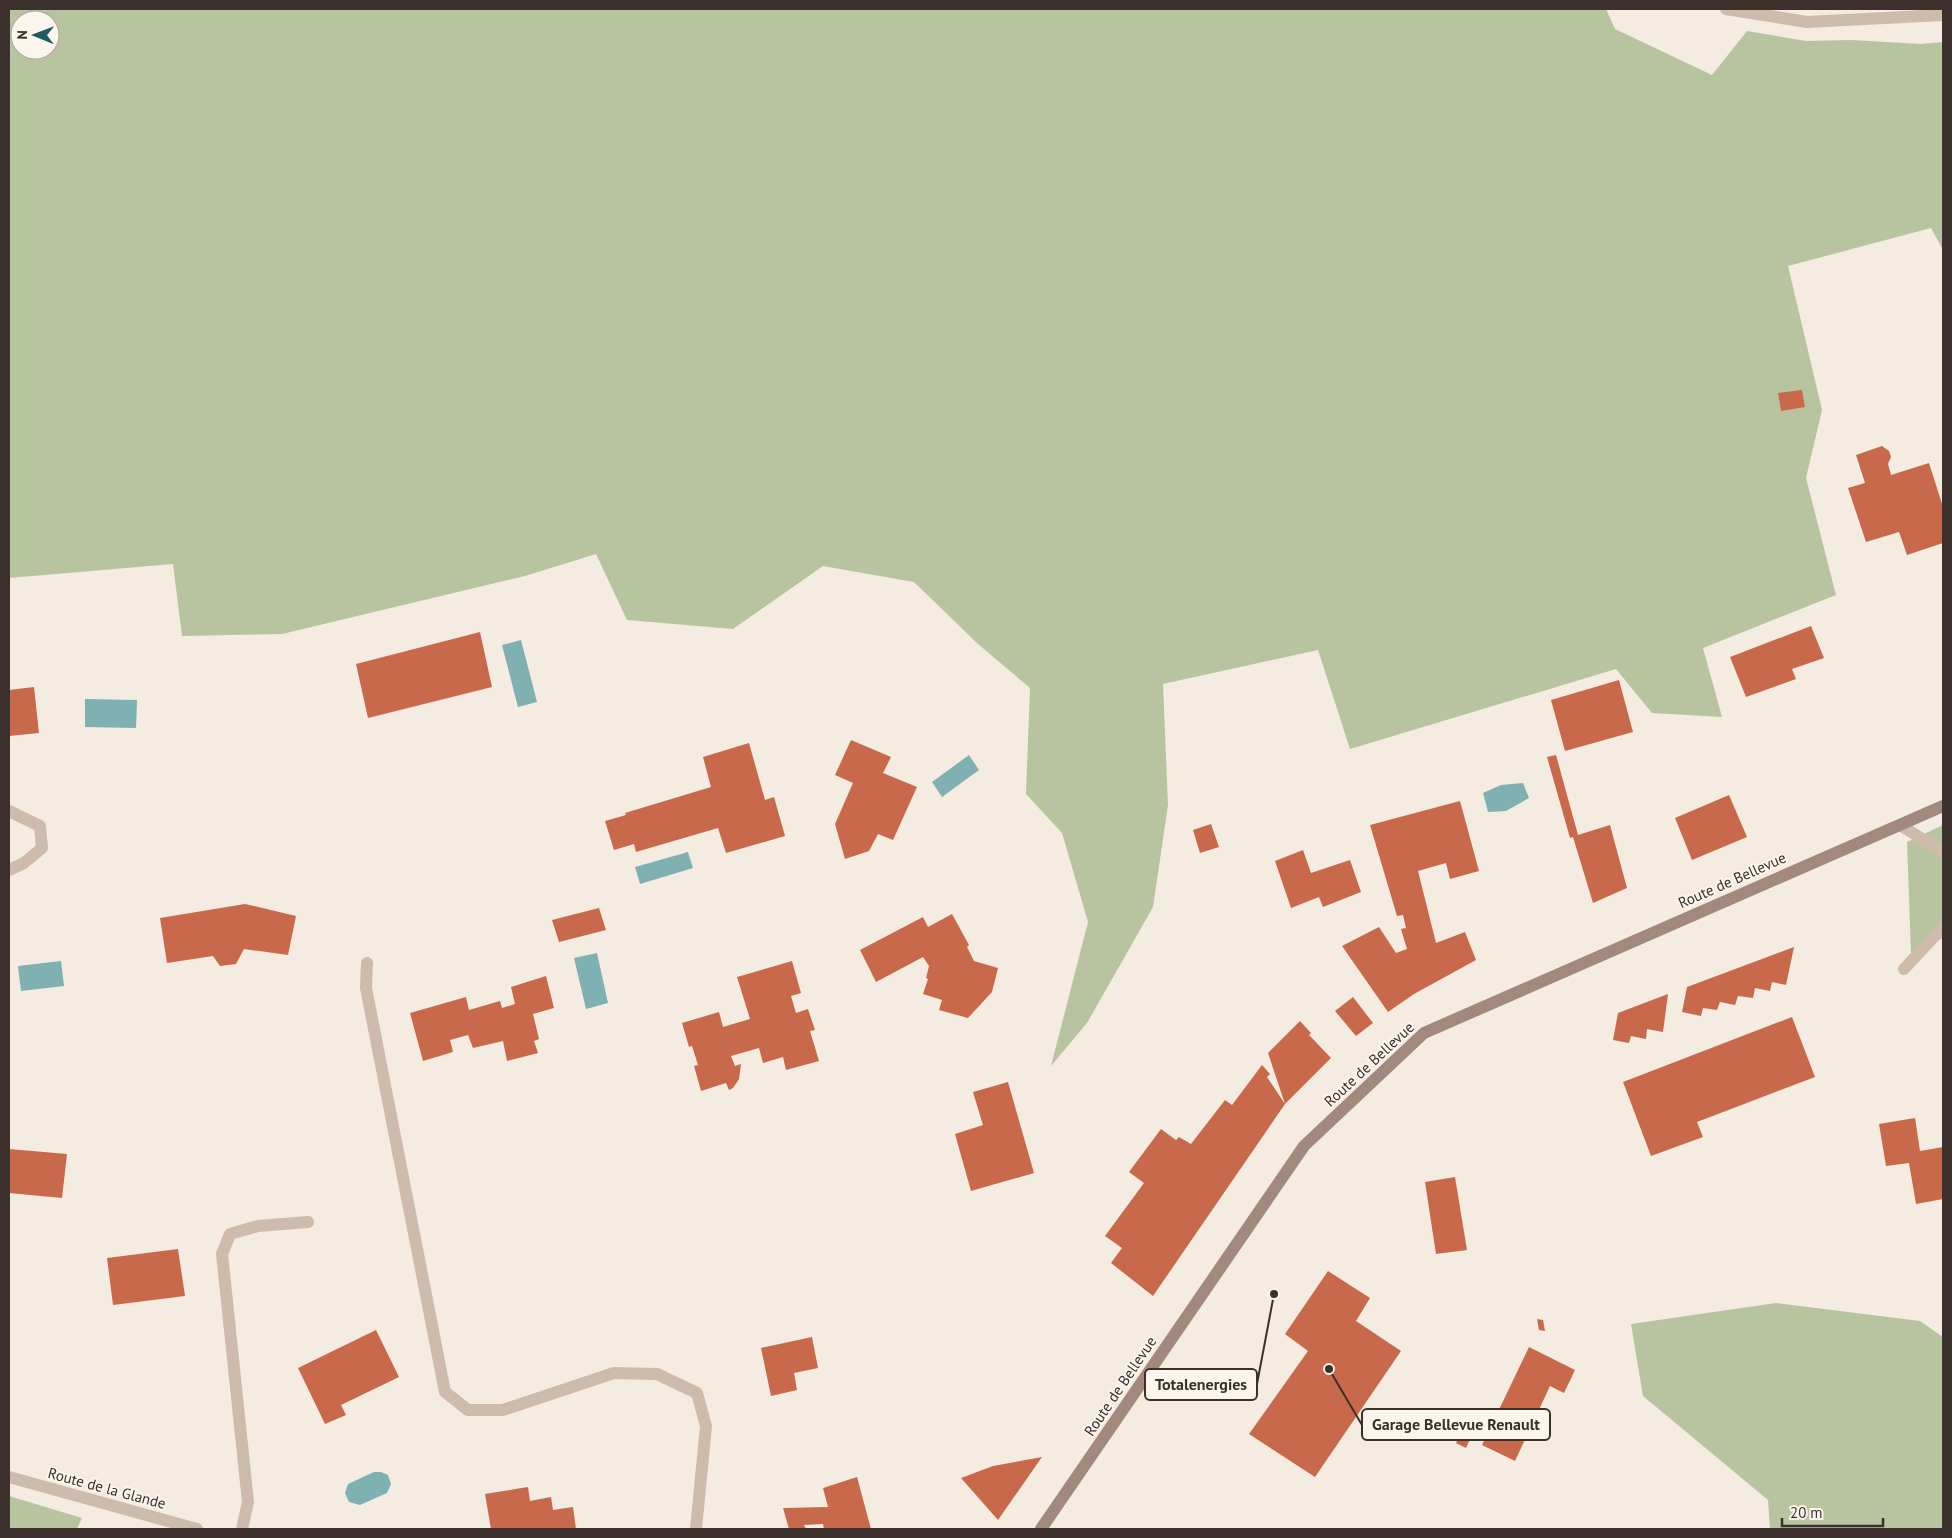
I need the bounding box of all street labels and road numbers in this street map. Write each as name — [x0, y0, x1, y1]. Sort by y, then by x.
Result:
street label: Route de Bellevue — [1675, 848, 1789, 912]
street label: Route de Bellevue — [1320, 1018, 1418, 1110]
street label: Route de Bellevue — [1080, 1333, 1160, 1439]
street label: Route de la Glande — [46, 1463, 168, 1513]

